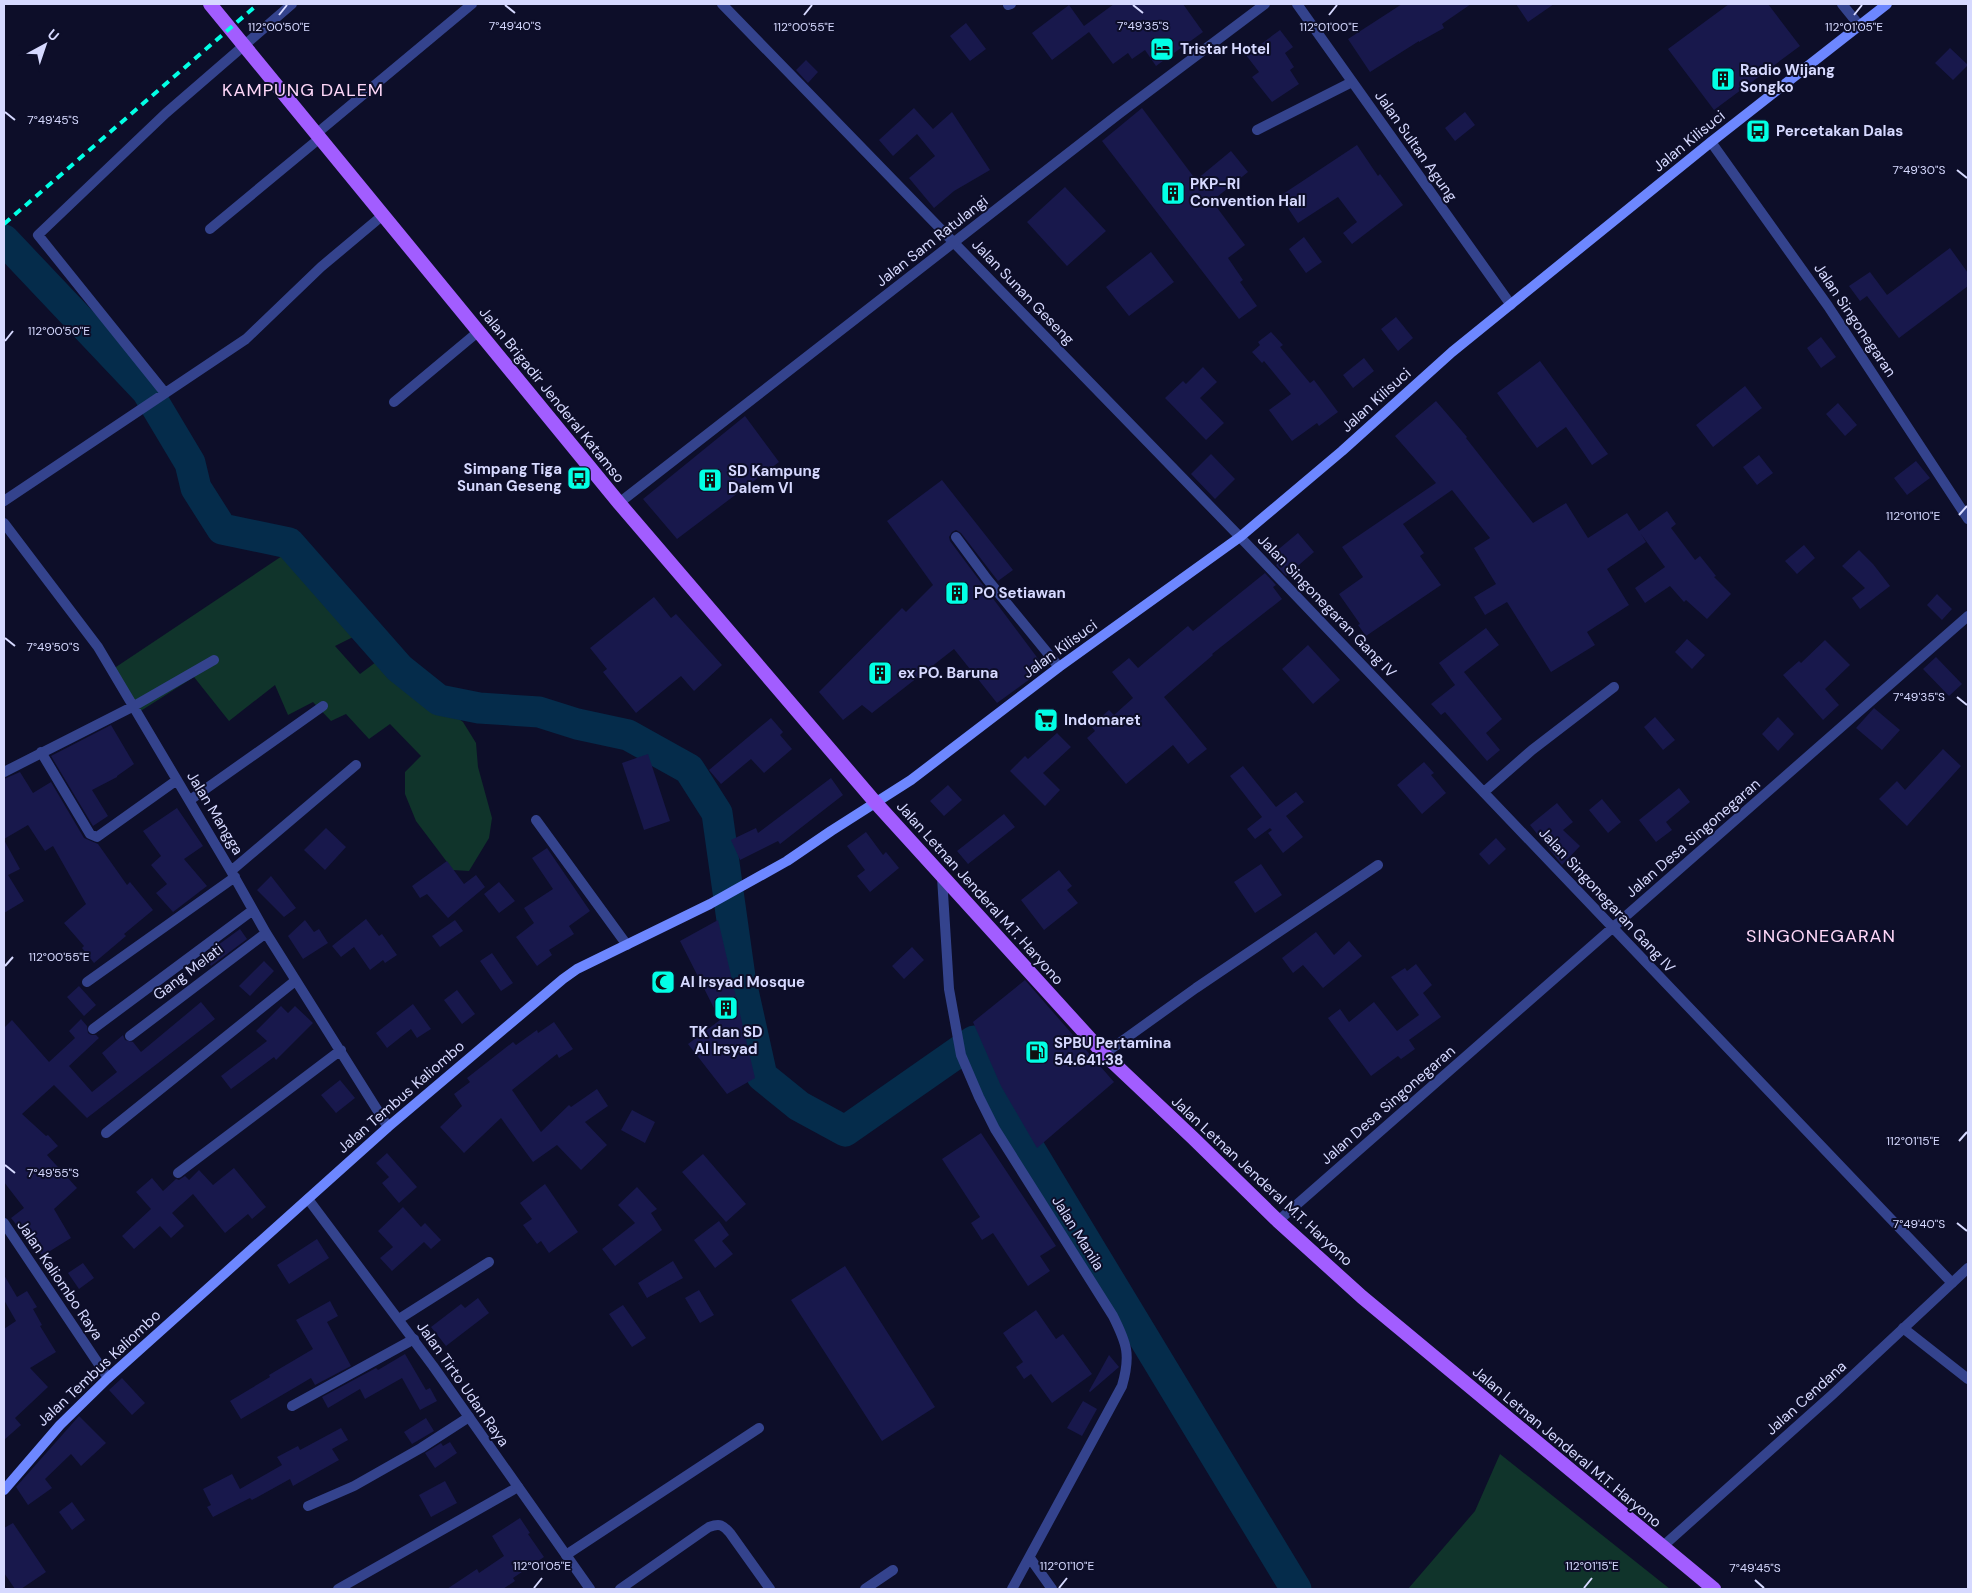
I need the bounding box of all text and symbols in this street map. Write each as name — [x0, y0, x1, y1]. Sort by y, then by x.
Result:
text: 7°49'40"S — [489, 18, 541, 34]
text: 7°49'35"S — [1117, 18, 1169, 34]
text: 112°00'50"E — [248, 19, 310, 35]
text: 112°00'55"E — [773, 19, 835, 35]
text: 112°01'00"E — [1299, 19, 1359, 35]
text: 112°01'05"E — [1825, 19, 1883, 35]
north arrow — [20, 20, 70, 70]
text: U — [44, 25, 63, 45]
hotel icon: Tristar Hotel — [1149, 36, 1175, 62]
place label: Tristar Hotel — [1180, 39, 1270, 59]
place label: Radio Wijang Songko — [1740, 60, 1835, 97]
building icon: Radio Wijang Songko — [1710, 66, 1736, 92]
district label: KAMPUNG DALEM — [222, 78, 384, 102]
street label: Jalan Sultan Agung — [1370, 87, 1462, 205]
street label: Jalan Kilisuci — [1649, 106, 1729, 176]
text: 7°49'45"S — [27, 112, 79, 128]
bus stop icon: Percetakan Dalas — [1745, 118, 1771, 144]
place label: Percetakan Dalas — [1776, 121, 1903, 141]
text: 7°49'30"S — [1892, 162, 1946, 178]
place label: PKP-RI Convention Hall — [1190, 174, 1306, 211]
building icon: PKP-RI Convention Hall — [1160, 180, 1186, 206]
street label: Jalan Sam Ratulangi — [872, 191, 992, 291]
street label: Jalan Sunan Geseng — [967, 235, 1079, 349]
street label: Jalan Singonegaran — [1809, 259, 1901, 381]
street label: Jalan Brigadir Jenderal Katamso — [475, 303, 629, 487]
text: 112°00'50"E — [28, 323, 90, 339]
street label: Jalan Kilisuci — [1337, 363, 1415, 437]
place label: Simpang Tiga Sunan Geseng — [457, 459, 562, 496]
place label: SD Kampung Dalem VI — [728, 461, 821, 498]
bus stop icon: Simpang Tiga Sunan Geseng — [566, 465, 592, 491]
building icon: SD Kampung Dalem VI — [697, 467, 723, 493]
text: 112°01'10"E — [1886, 508, 1941, 524]
street label: Jalan Singonegaran Gang IV — [1253, 530, 1401, 682]
building icon: PO Setiawan — [944, 580, 970, 606]
place label: PO Setiawan — [974, 583, 1066, 603]
street label: Jalan Kilisuci — [1019, 615, 1101, 683]
text: 7°49'50"S — [27, 639, 79, 655]
building icon: ex PO. Baruna — [867, 660, 893, 686]
place label: ex PO. Baruna — [898, 663, 998, 683]
text: 7°49'35"S — [1893, 689, 1945, 705]
supermarket icon: Indomaret — [1033, 707, 1059, 733]
place label: Indomaret — [1064, 710, 1141, 730]
street label: Jalan Mangga — [182, 768, 248, 858]
street label: Jalan Desa Singonegaran — [1621, 774, 1765, 902]
street label: Jalan Letnan Jenderal M.T. Haryono — [892, 797, 1068, 989]
street label: Jalan Singonegaran Gang IV — [1534, 823, 1680, 977]
district label: SINGONEGARAN — [1746, 924, 1896, 948]
street label: Gang Melati — [149, 939, 227, 1005]
text: 112°00'55"E — [28, 949, 90, 965]
mosque icon: Al Irsyad Mosque — [650, 969, 676, 995]
place label: Al Irsyad Mosque — [680, 972, 805, 992]
building icon: TK dan SD Al Irsyad — [713, 995, 739, 1021]
place label: TK dan SD Al Irsyad — [689, 1022, 763, 1059]
place label: SPBU Pertamina 54.641.38 — [1054, 1033, 1171, 1070]
street label: Jalan Tembus Kaliombo — [333, 1036, 469, 1158]
fuel station icon: SPBU Pertamina 54.641.38 — [1024, 1039, 1050, 1065]
street label: Jalan Desa Singonegaran — [1316, 1041, 1460, 1169]
street label: Jalan Letnan Jenderal M.T. Haryono — [1167, 1091, 1357, 1271]
text: 112°01'15"E — [1886, 1133, 1940, 1149]
text: 7°49'55"S — [27, 1165, 79, 1181]
street label: Jalan Manila — [1047, 1192, 1109, 1274]
street label: Jalan Kaliombo Raya — [12, 1216, 108, 1344]
text: 7°49'40"S — [1893, 1216, 1945, 1232]
street label: Jalan Tembus Kaliombo — [33, 1305, 165, 1431]
street label: Jalan Tirto Udan Raya — [412, 1317, 514, 1451]
street label: Jalan Cendana — [1761, 1356, 1851, 1440]
street label: Jalan Letnan Jenderal M.T. Haryono — [1468, 1362, 1666, 1532]
text: 112°01'05"E — [513, 1558, 571, 1574]
text: 112°01'10"E — [1040, 1558, 1095, 1574]
text: 112°01'15"E — [1565, 1558, 1619, 1574]
text: 7°49'45"S — [1729, 1560, 1781, 1576]

